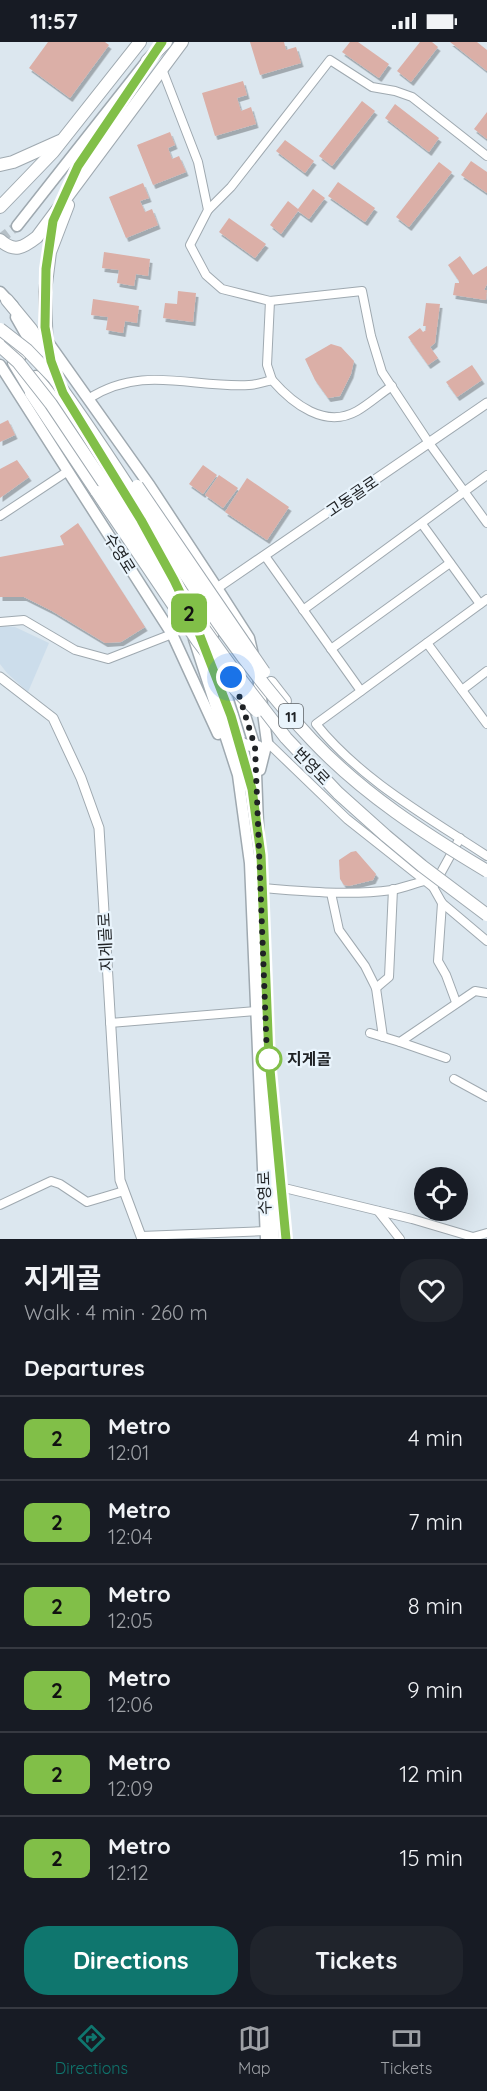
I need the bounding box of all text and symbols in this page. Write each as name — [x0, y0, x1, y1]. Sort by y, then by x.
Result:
text: 11:57 — [30, 7, 78, 35]
street label: 고동골로 — [322, 471, 382, 521]
street label: 수영로 — [100, 529, 140, 577]
line badge: 2 — [170, 594, 208, 632]
text: 2 — [183, 600, 195, 626]
your location — [216, 662, 246, 692]
road number: 11 — [279, 704, 303, 728]
street label: 번영로 — [289, 743, 335, 789]
street label: 지게골로 — [93, 912, 117, 972]
marker: 지게골 — [256, 1046, 282, 1072]
place label: 지게골 — [287, 1049, 331, 1069]
map controls — [414, 1167, 468, 1221]
button: locate — [414, 1167, 468, 1221]
street label: 수영로 — [253, 1170, 275, 1215]
button: heart — [400, 1259, 463, 1322]
text: 지게골 — [24, 1260, 101, 1295]
text: Walk · 4 min · 260 m — [24, 1300, 208, 1325]
text: Departures — [24, 1354, 145, 1382]
text: Metro — [108, 1412, 171, 1440]
text: 4 min — [408, 1424, 463, 1452]
text: 2 — [51, 1425, 63, 1451]
text: 12:01 — [108, 1440, 150, 1465]
text: Metro — [108, 1496, 171, 1524]
text: 7 min — [408, 1508, 463, 1536]
text: 2 — [51, 1509, 63, 1535]
text: 12:04 — [108, 1524, 153, 1549]
text: Metro — [108, 1580, 171, 1608]
text: 8 min — [408, 1592, 463, 1620]
text: 2 — [51, 1593, 63, 1619]
text: 12:05 — [108, 1608, 153, 1633]
text: Metro — [108, 1664, 171, 1692]
text: 9 min — [407, 1676, 463, 1704]
text: 2 — [51, 1677, 63, 1703]
text: 12:06 — [108, 1692, 153, 1717]
text: Metro — [108, 1748, 171, 1776]
text: 12 min — [399, 1760, 463, 1788]
text: 2 — [51, 1761, 63, 1787]
text: 12:09 — [108, 1776, 153, 1801]
text: Metro — [108, 1832, 171, 1860]
text: 15 min — [399, 1844, 463, 1872]
text: 2 — [51, 1845, 63, 1871]
text: 12:12 — [108, 1860, 149, 1885]
button: Directions — [24, 1926, 238, 1995]
button: Tickets — [250, 1926, 463, 1995]
tab: Directions — [55, 2022, 128, 2078]
tab: Map — [238, 2022, 271, 2078]
tab: Tickets — [380, 2022, 432, 2078]

